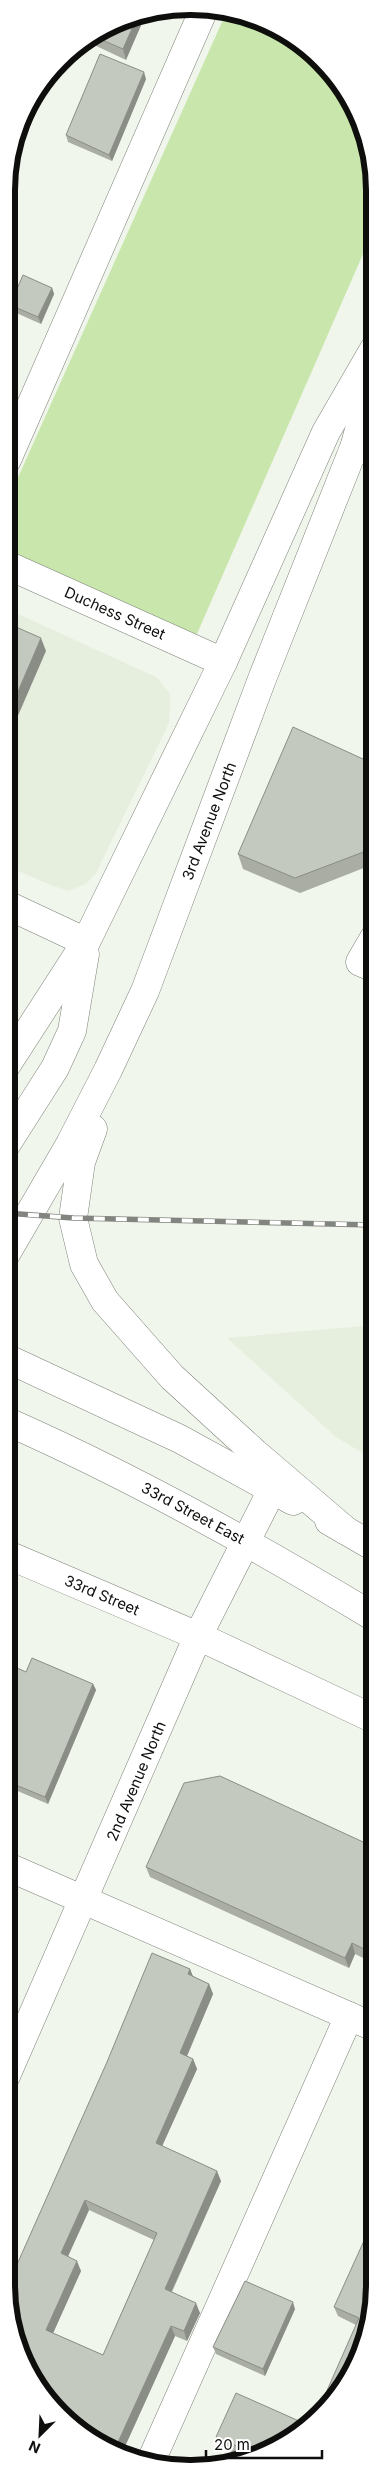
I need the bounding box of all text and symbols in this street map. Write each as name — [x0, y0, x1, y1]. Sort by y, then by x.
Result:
street label: Duchess Street — [62, 582, 168, 644]
street label: 3rd Avenue North — [178, 759, 240, 883]
street label: 33rd Street East — [138, 1478, 248, 1548]
street label: 33rd Street — [62, 1571, 142, 1619]
street label: 2nd Avenue North — [102, 1718, 170, 1844]
north arrow — [15, 2410, 65, 2460]
scale bar — [206, 2428, 322, 2460]
text: 20 m — [214, 2435, 250, 2454]
text: N — [26, 2437, 43, 2457]

